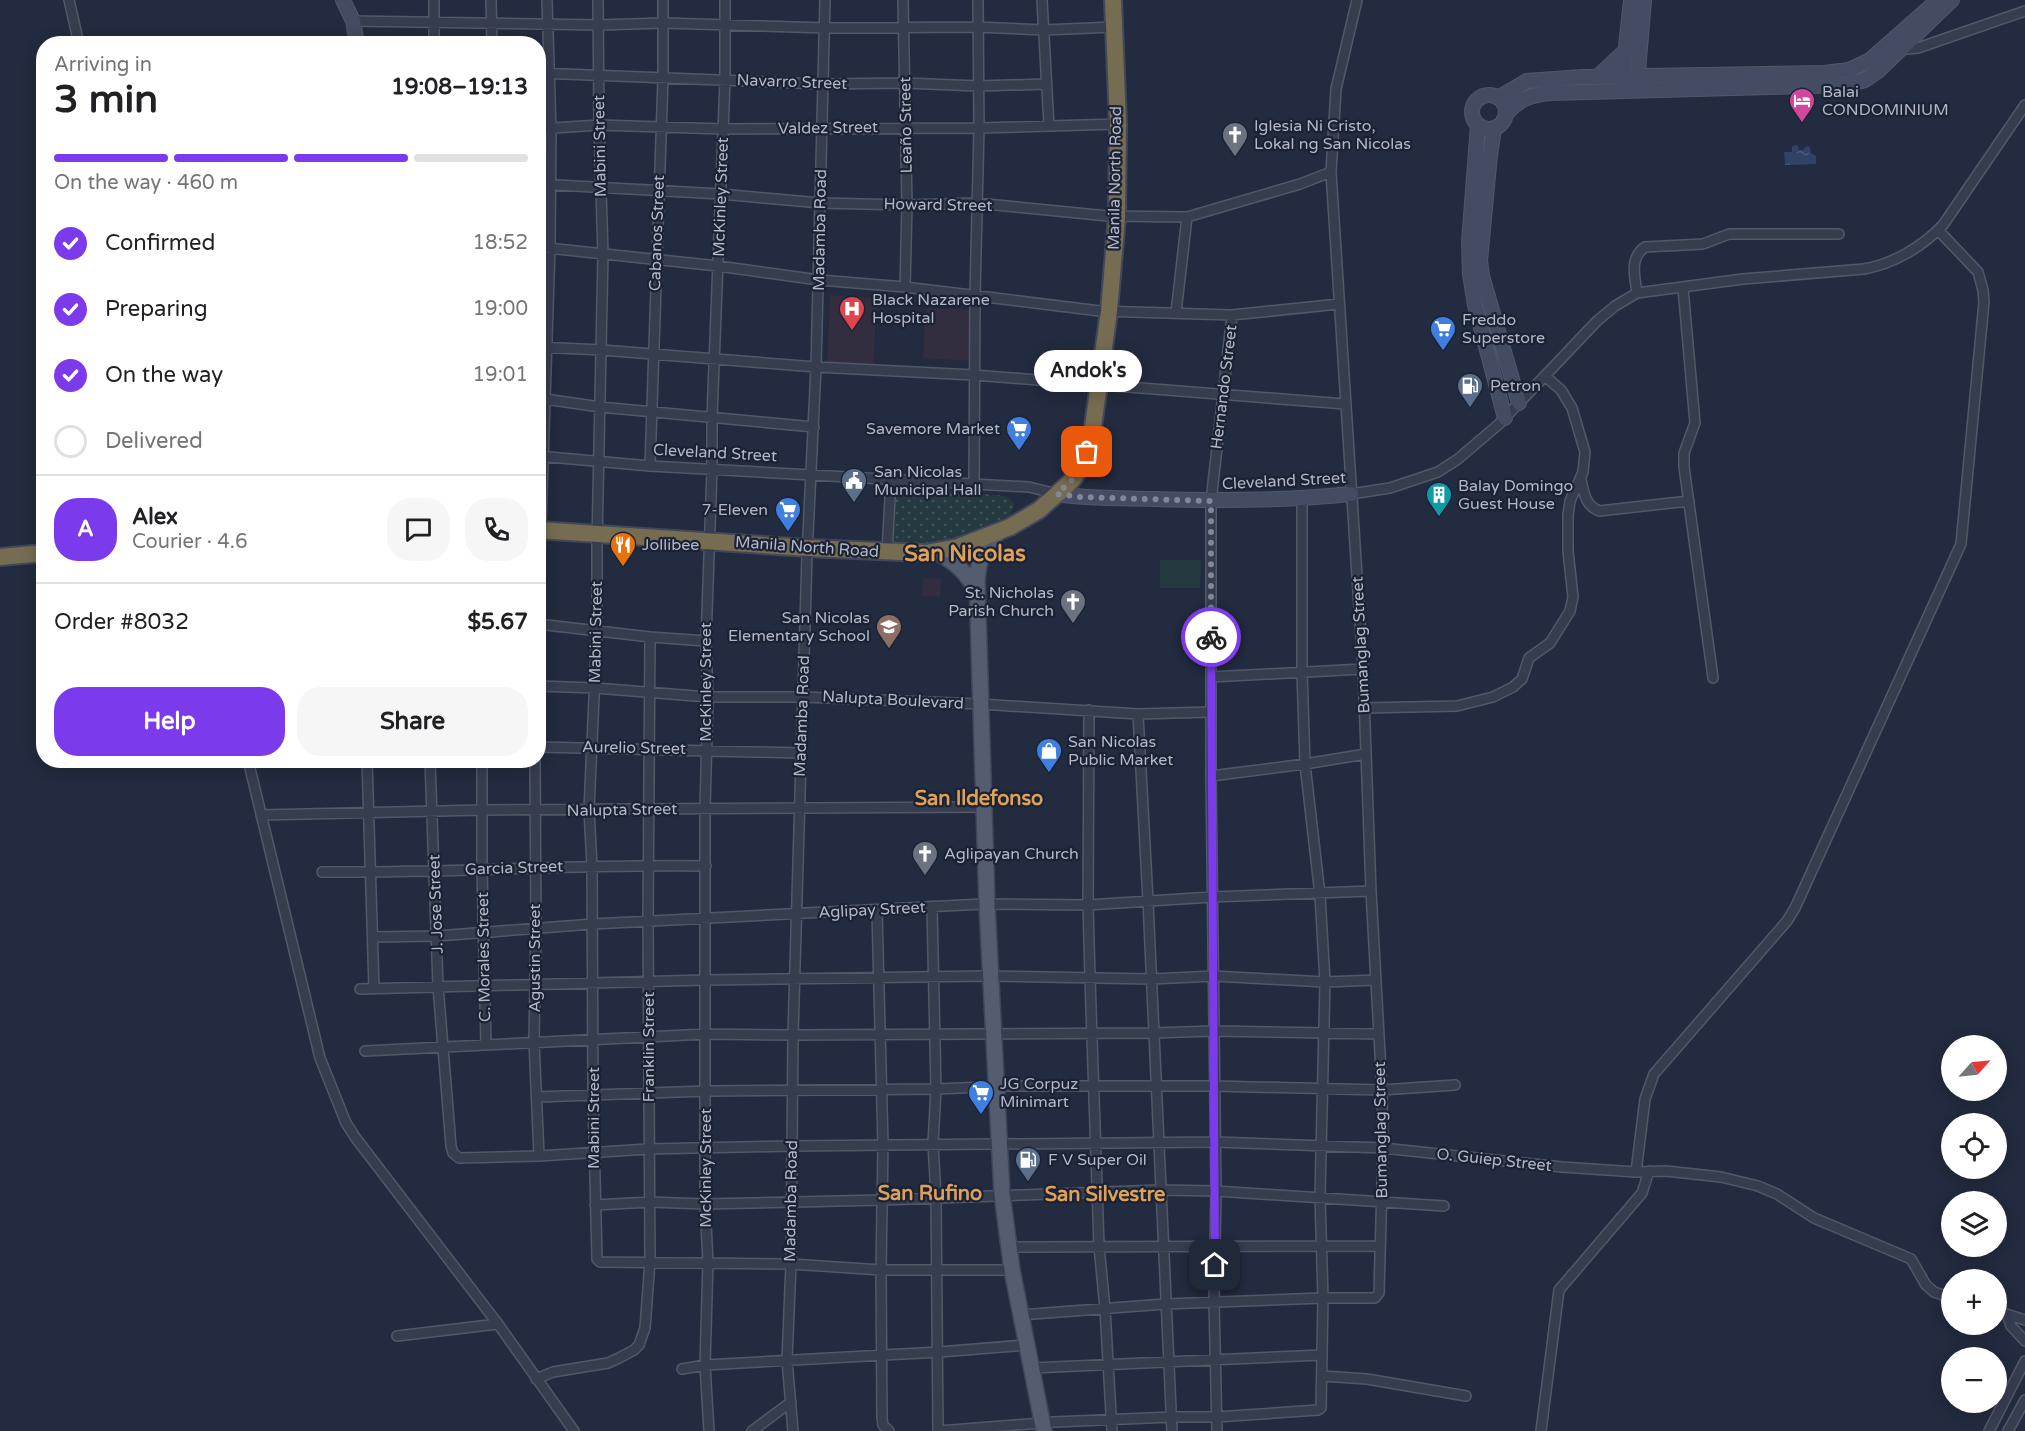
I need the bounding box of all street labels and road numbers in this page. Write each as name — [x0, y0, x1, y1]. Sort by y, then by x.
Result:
street label: Navarro Street — [736, 70, 848, 94]
street label: Leaño Street — [895, 77, 917, 173]
street label: Mabini Street — [589, 95, 611, 197]
street label: Manila North Road — [1104, 106, 1126, 250]
street label: Valdez Street — [778, 117, 878, 139]
street label: McKinley Street — [709, 137, 733, 257]
street label: Madamba Road — [809, 169, 831, 291]
street label: Cabanos Street — [645, 175, 669, 291]
street label: Howard Street — [883, 194, 993, 216]
street label: Hernando Street — [1206, 324, 1242, 450]
street label: Cleveland Street — [652, 440, 778, 466]
street label: Cleveland Street — [1221, 468, 1347, 494]
street label: Manila North Road — [734, 532, 880, 562]
street label: Bumanglag Street — [1347, 576, 1375, 714]
street label: Mabini Street — [585, 581, 607, 683]
street label: McKinley Street — [696, 622, 716, 742]
street label: Madamba Road — [790, 655, 814, 777]
street label: Nalupta Boulevard — [822, 686, 964, 714]
street label: Aurelio Street — [582, 737, 686, 759]
street label: Nalupta Street — [567, 799, 677, 821]
street label: J. Jose Street — [424, 854, 448, 954]
street label: Garcia Street — [464, 856, 564, 880]
street label: C. Morales Street — [473, 892, 495, 1022]
street label: Aglipay Street — [818, 897, 926, 923]
street label: Agustin Street — [525, 904, 545, 1012]
street label: Franklin Street — [639, 992, 659, 1102]
street label: Bumanglag Street — [1370, 1061, 1392, 1199]
street label: Mabini Street — [584, 1067, 604, 1169]
street label: McKinley Street — [696, 1108, 716, 1228]
street label: Madamba Road — [780, 1140, 802, 1262]
street label: O. Guiep Street — [1435, 1144, 1553, 1176]

